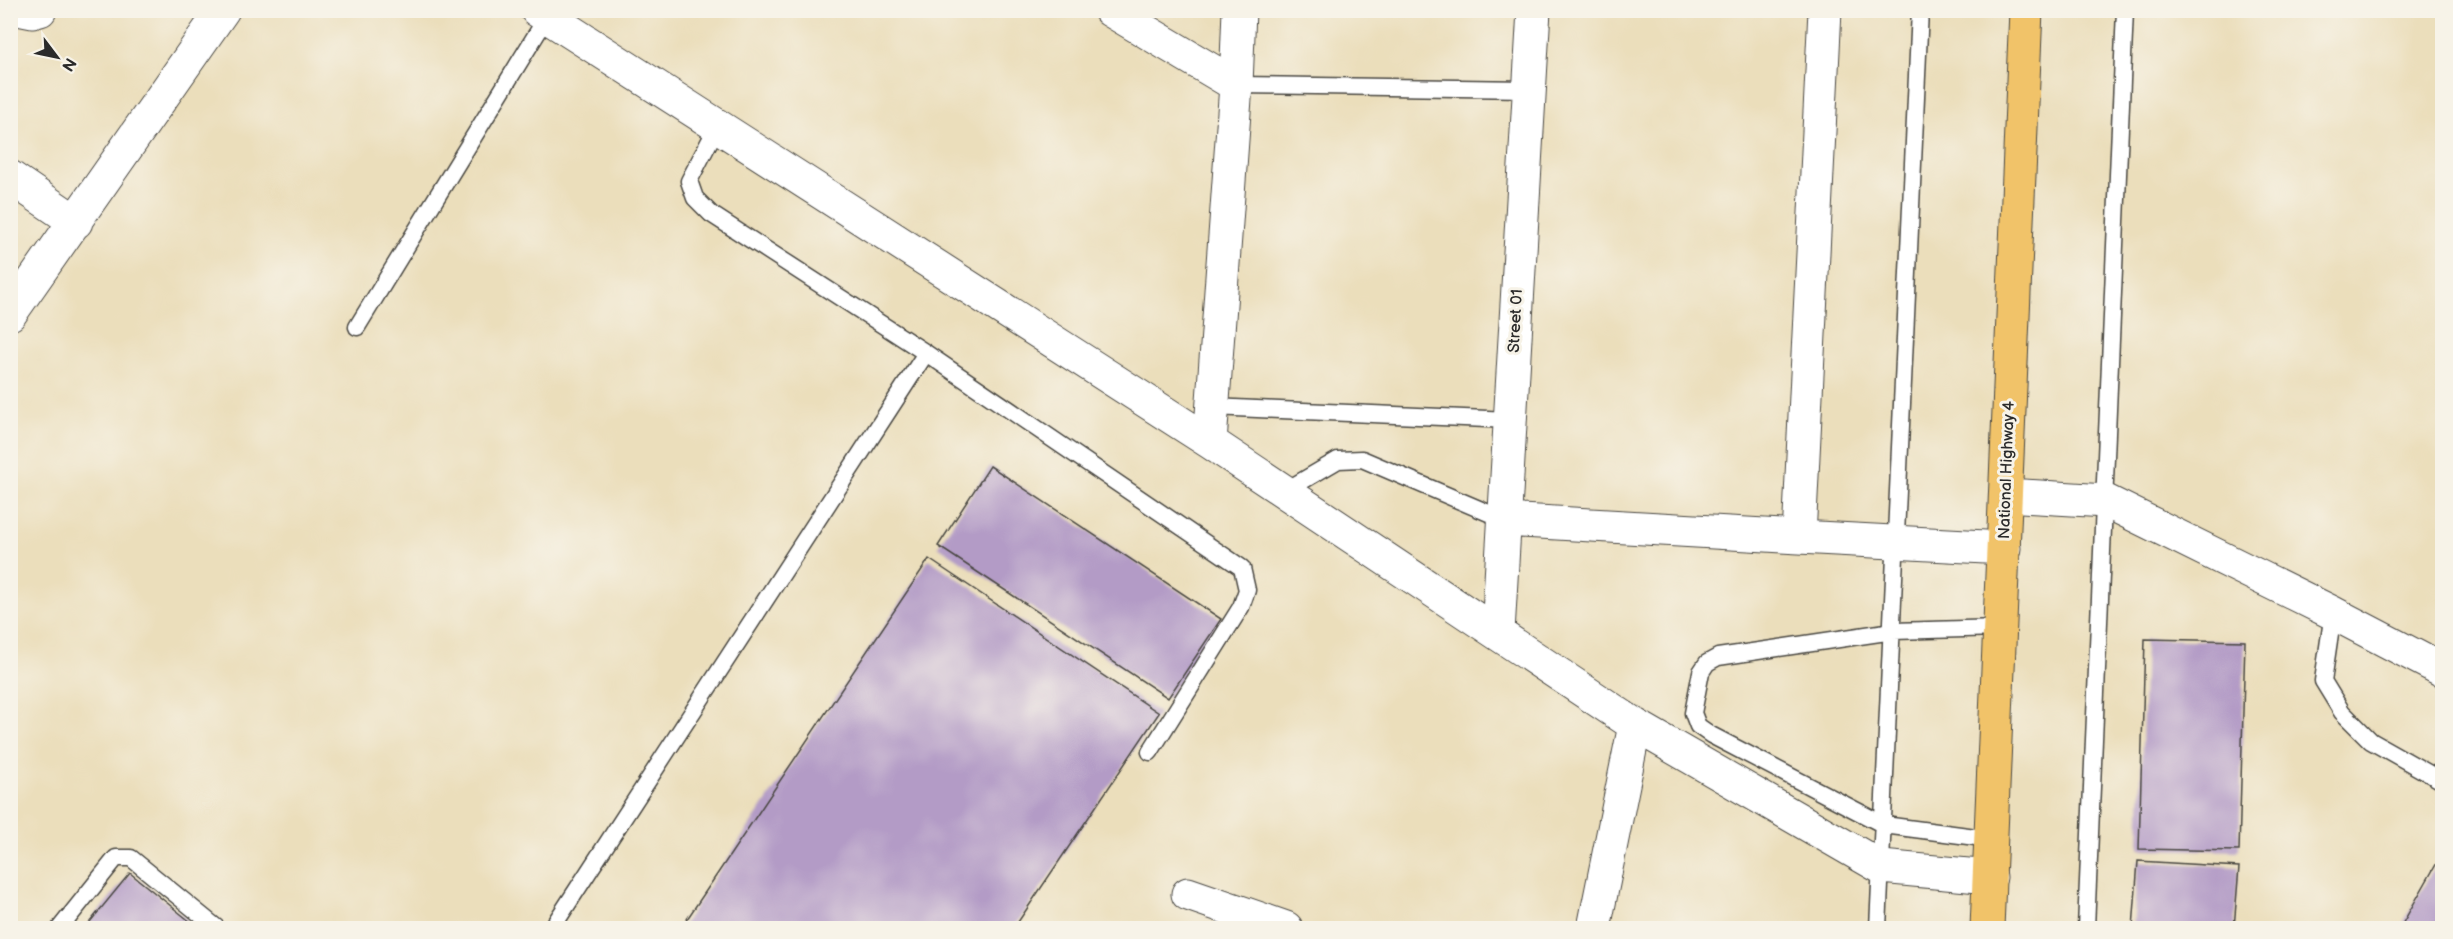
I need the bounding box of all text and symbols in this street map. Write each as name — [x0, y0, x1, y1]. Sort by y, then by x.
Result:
north arrow — [27, 27, 87, 87]
text: N — [57, 54, 80, 74]
street label: Street 01 — [1505, 289, 1527, 353]
street label: National Highway 4 — [1995, 400, 2019, 539]

